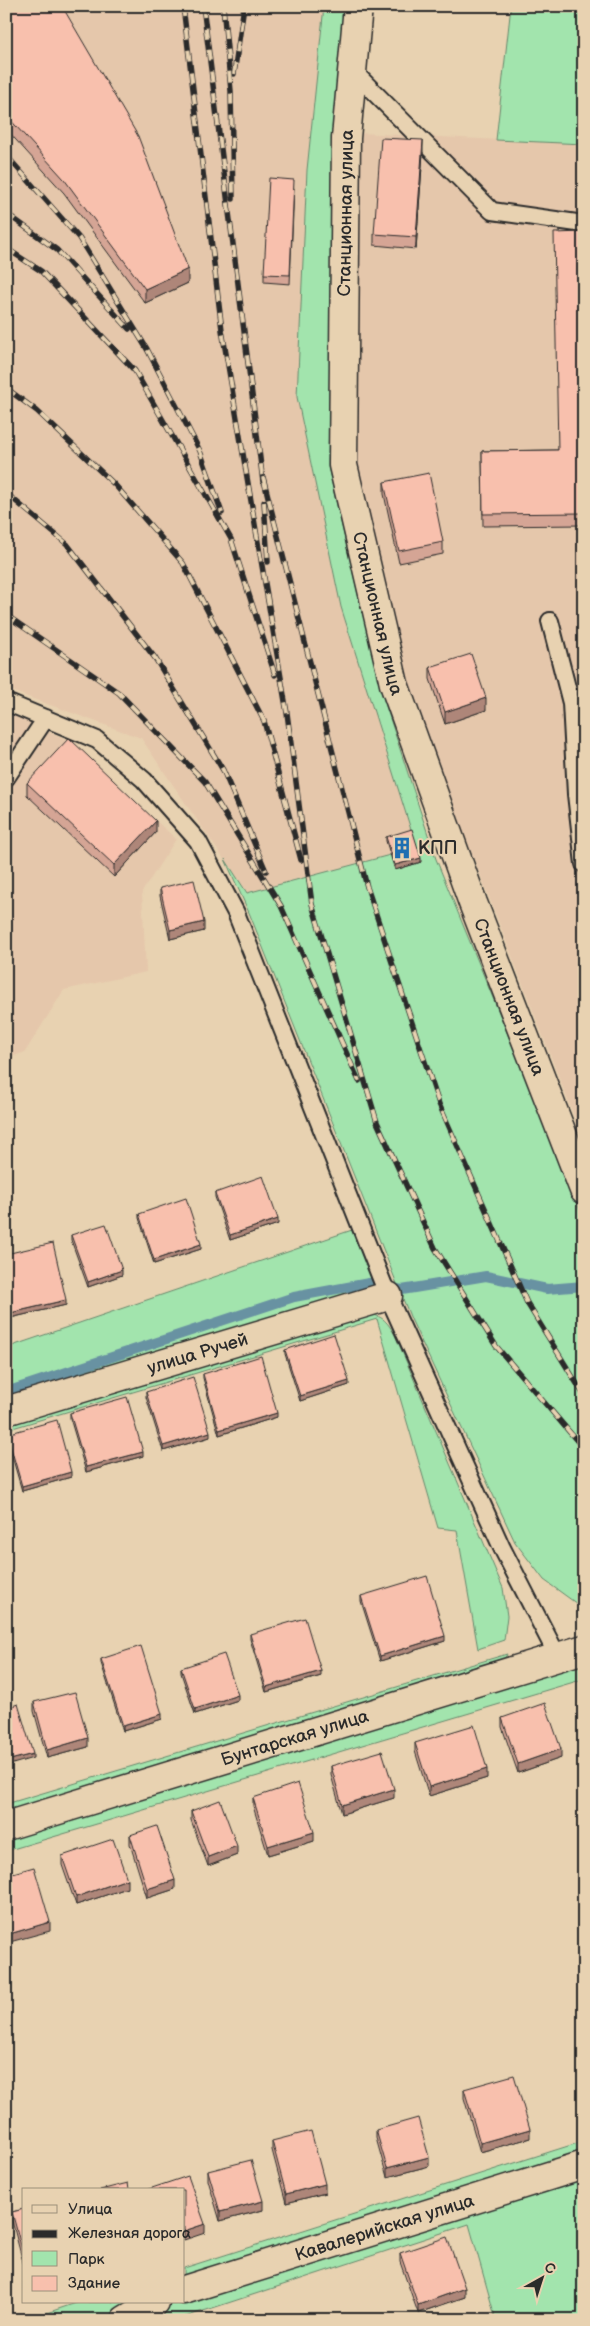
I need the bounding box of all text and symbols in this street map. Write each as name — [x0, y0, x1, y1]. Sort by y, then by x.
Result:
street label: Станционная улица — [334, 129, 358, 297]
street label: Станционная улица — [348, 530, 408, 698]
building icon: КПП — [389, 835, 415, 861]
place label: КПП — [418, 838, 457, 859]
street label: Станционная улица — [469, 915, 549, 1079]
street label: улица Ручей — [145, 1328, 250, 1378]
street label: Бунтарская улица — [218, 1705, 371, 1770]
legend — [22, 2188, 185, 2304]
street label: Кавалерийская улица — [292, 2189, 477, 2265]
text: Улица — [68, 2200, 113, 2219]
text: Железная дорога — [68, 2224, 191, 2243]
text: Парк — [68, 2250, 105, 2269]
north arrow — [518, 2254, 568, 2304]
text: С — [541, 2259, 559, 2278]
text: Здание — [68, 2274, 120, 2293]

